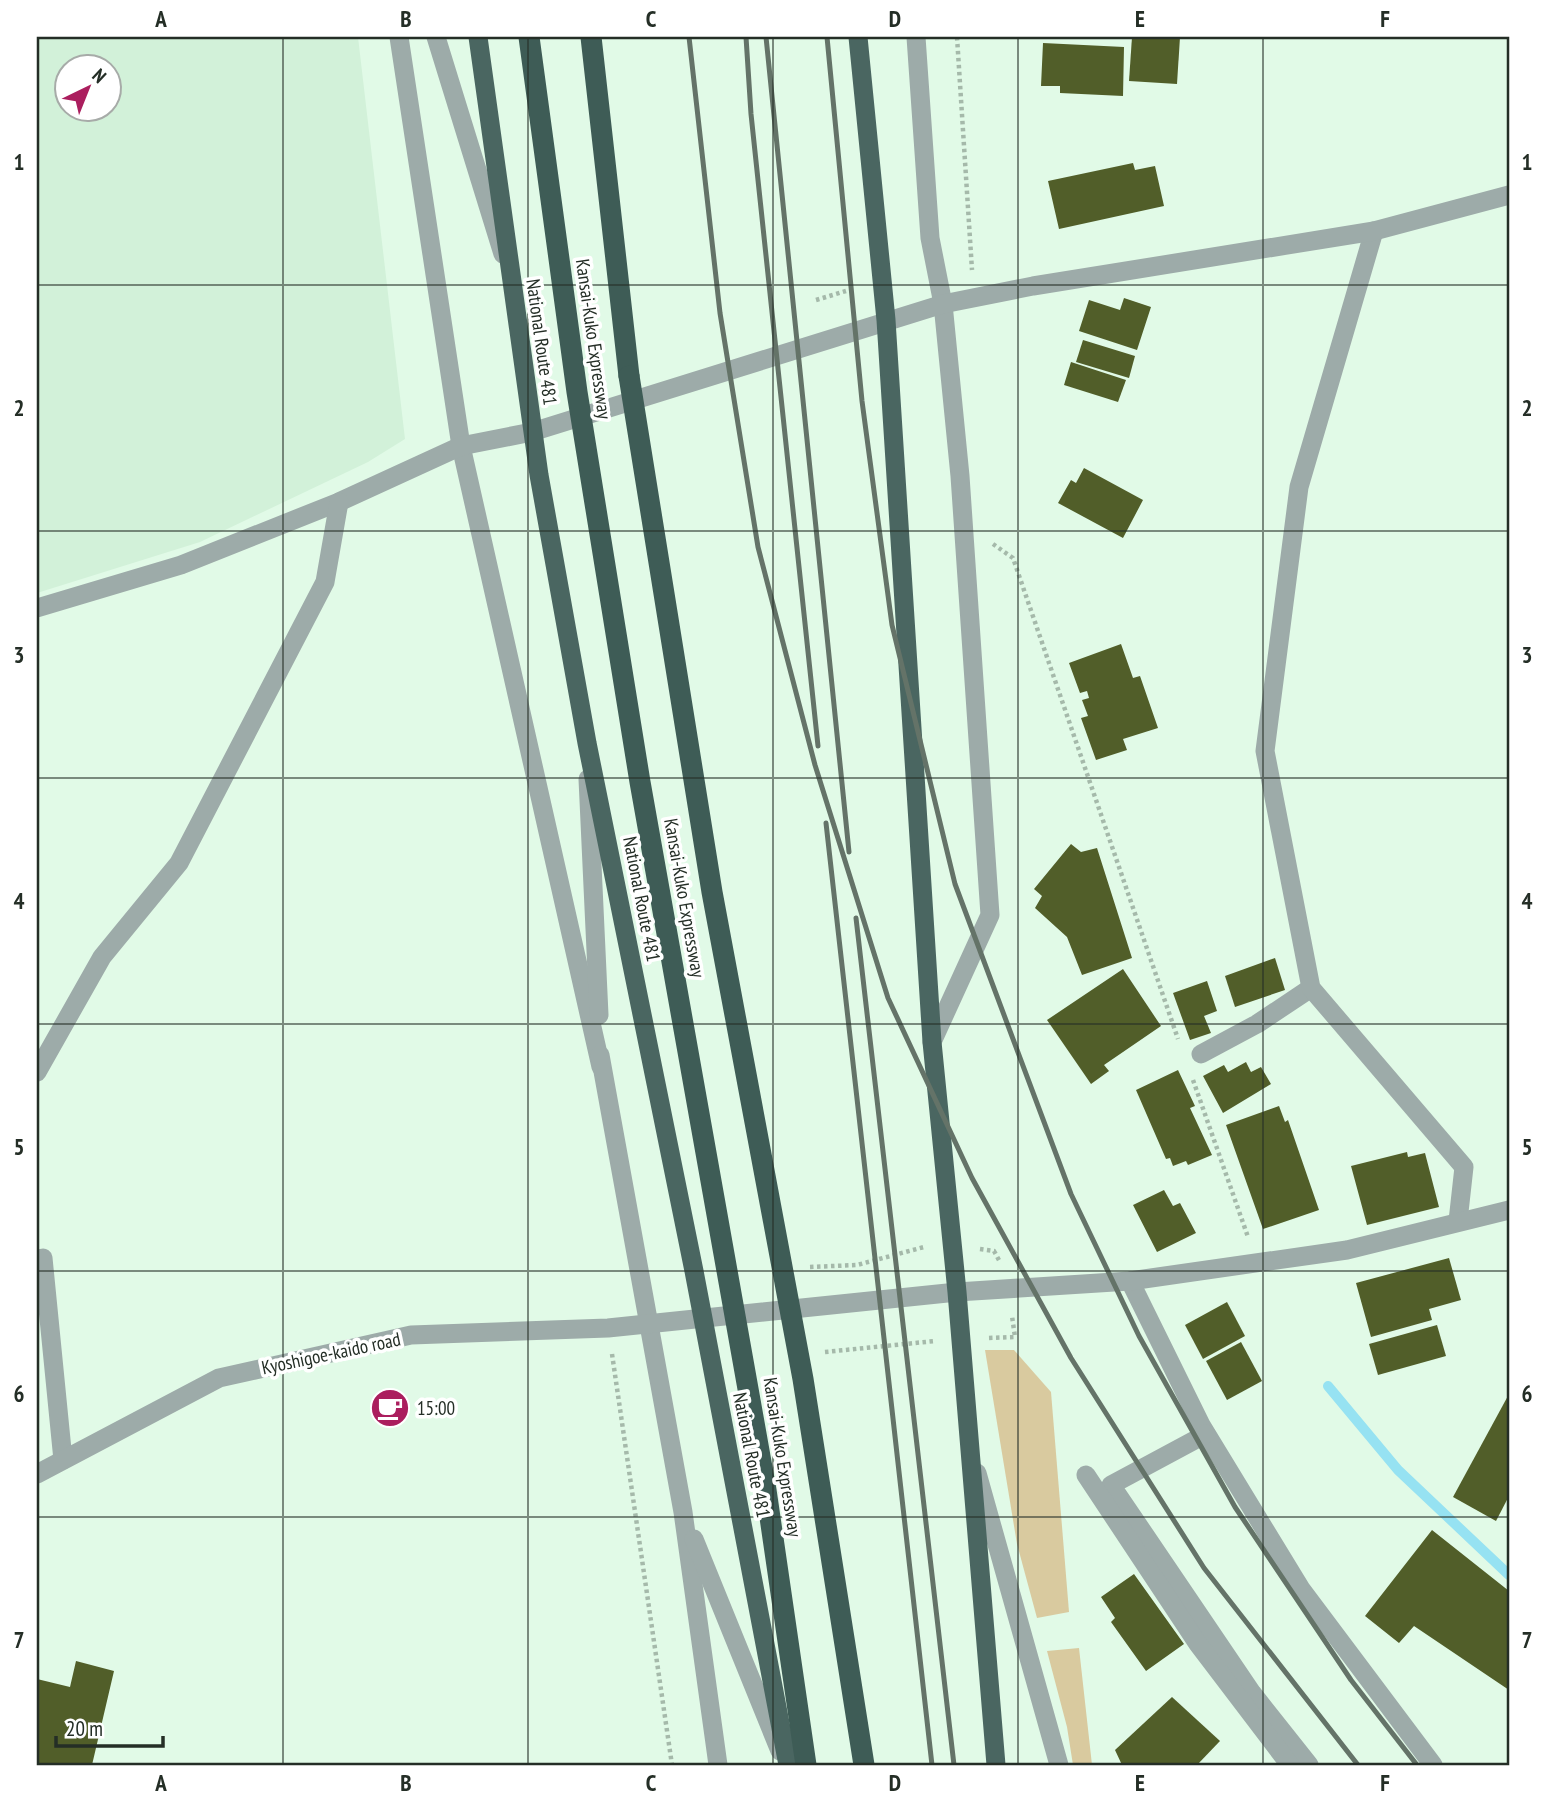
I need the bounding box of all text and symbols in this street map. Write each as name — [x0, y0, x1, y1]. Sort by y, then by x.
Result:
text: A — [154, 4, 167, 33]
text: B — [400, 4, 412, 33]
text: C — [646, 4, 657, 33]
text: D — [889, 4, 901, 33]
text: E — [1135, 4, 1145, 33]
text: F — [1380, 4, 1390, 33]
north arrow — [52, 52, 122, 122]
text: N — [88, 63, 112, 88]
text: 1 — [14, 147, 25, 176]
text: 1 — [1522, 147, 1533, 176]
street label: Kansai-Kuko Expressway — [571, 257, 617, 421]
street label: National Route 481 — [521, 277, 563, 407]
text: 2 — [14, 393, 25, 422]
text: 2 — [1522, 393, 1533, 422]
text: 3 — [14, 640, 25, 669]
text: 3 — [1522, 640, 1533, 669]
street label: Kansai-Kuko Expressway — [659, 816, 711, 980]
street label: National Route 481 — [618, 834, 666, 964]
text: 4 — [14, 886, 25, 915]
text: 4 — [1522, 886, 1533, 915]
text: 5 — [14, 1132, 25, 1161]
text: 5 — [1522, 1132, 1533, 1161]
street label: Kyoshigoe-kaido road — [259, 1327, 403, 1379]
street label: Kansai-Kuko Expressway — [759, 1375, 808, 1539]
text: 6 — [14, 1379, 25, 1408]
text: 6 — [1522, 1379, 1533, 1408]
cafe icon: 15:00 — [369, 1387, 411, 1429]
street label: National Route 481 — [728, 1390, 776, 1520]
place label: 15:00 — [417, 1396, 455, 1420]
text: 7 — [14, 1625, 25, 1654]
text: 7 — [1522, 1625, 1533, 1654]
scale bar — [56, 1704, 163, 1748]
text: 20 m — [66, 1715, 103, 1742]
text: A — [154, 1768, 167, 1797]
text: B — [400, 1768, 412, 1797]
text: C — [646, 1768, 657, 1797]
text: D — [889, 1768, 901, 1797]
text: E — [1135, 1768, 1145, 1797]
text: F — [1380, 1768, 1390, 1797]

